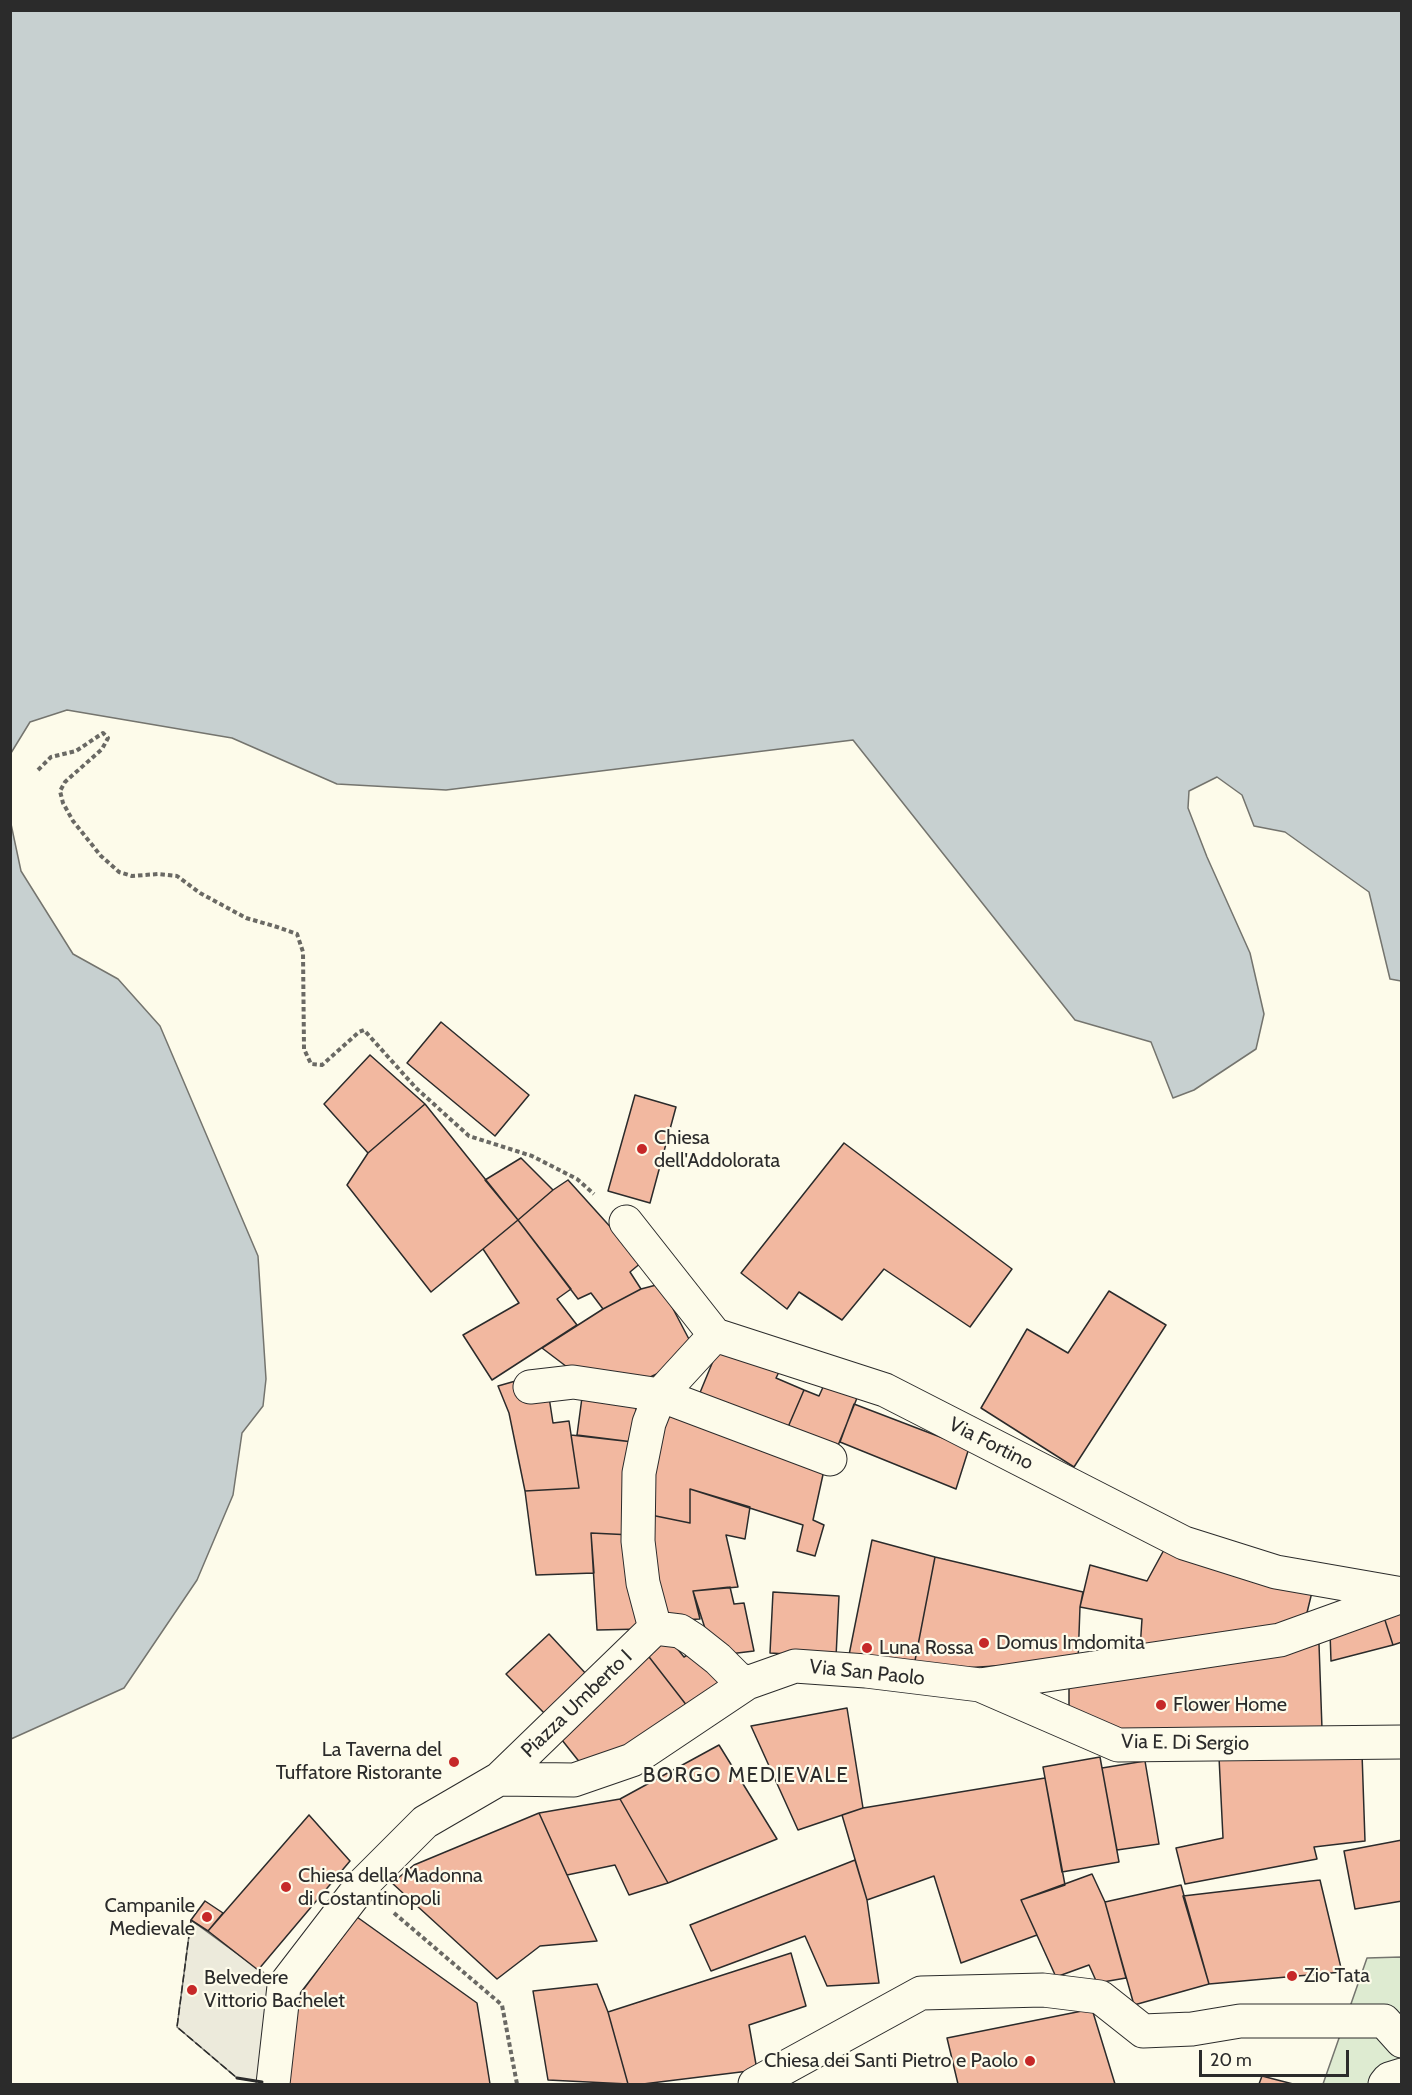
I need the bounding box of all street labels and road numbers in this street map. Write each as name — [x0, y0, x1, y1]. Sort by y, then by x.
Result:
street label: Via Fortino — [945, 1413, 1037, 1475]
street label: Piazza Umberto I — [517, 1645, 637, 1763]
street label: Via San Paolo — [808, 1655, 926, 1691]
street label: Via E. Di Sergio — [1121, 1730, 1249, 1756]

